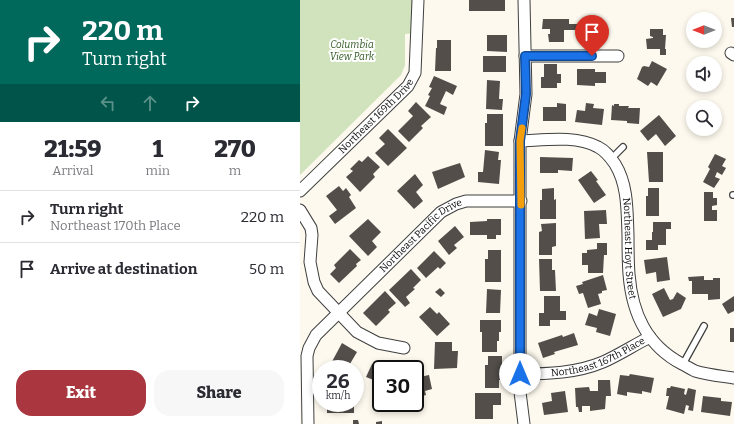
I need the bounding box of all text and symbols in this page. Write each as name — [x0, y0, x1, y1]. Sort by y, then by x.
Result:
north arrow — [686, 12, 722, 48]
map controls — [686, 12, 722, 136]
text: 220 m — [82, 14, 163, 47]
pin — [575, 15, 609, 56]
icon: right — [16, 16, 68, 68]
icon: arrive — [581, 21, 603, 43]
park label: Columbia View Park — [330, 39, 375, 63]
text: Turn right — [82, 48, 167, 70]
button: sound — [686, 56, 722, 92]
street label: Northeast 169th Drive — [336, 77, 417, 156]
icon: left — [97, 92, 119, 114]
icon: ahead — [139, 92, 161, 114]
icon: right — [181, 92, 203, 114]
button: search — [686, 100, 722, 136]
text: 21:59 — [44, 135, 102, 163]
text: 1 — [153, 135, 163, 163]
text: 270 — [214, 135, 256, 163]
text: Arrival — [52, 163, 93, 178]
text: min — [146, 163, 170, 178]
text: m — [229, 163, 241, 178]
street label: Northeast Pacific Drive — [377, 197, 463, 275]
street label: Northeast Hoyt Street — [620, 197, 639, 301]
text: Turn right — [50, 200, 123, 218]
icon: right — [16, 206, 38, 228]
text: 220 m — [241, 208, 284, 226]
text: Northeast 170th Place — [50, 218, 181, 233]
icon: arrive — [16, 258, 38, 280]
text: Arrive at destination — [50, 260, 197, 278]
text: 50 m — [249, 260, 284, 278]
street label: Northeast 167th Place — [550, 335, 647, 379]
position arrow — [499, 353, 541, 395]
speed limit sign: 30 — [372, 360, 424, 412]
text: 26 — [326, 369, 350, 393]
button: Exit — [16, 370, 146, 416]
button: Share — [154, 370, 284, 416]
text: km/h — [326, 390, 350, 402]

